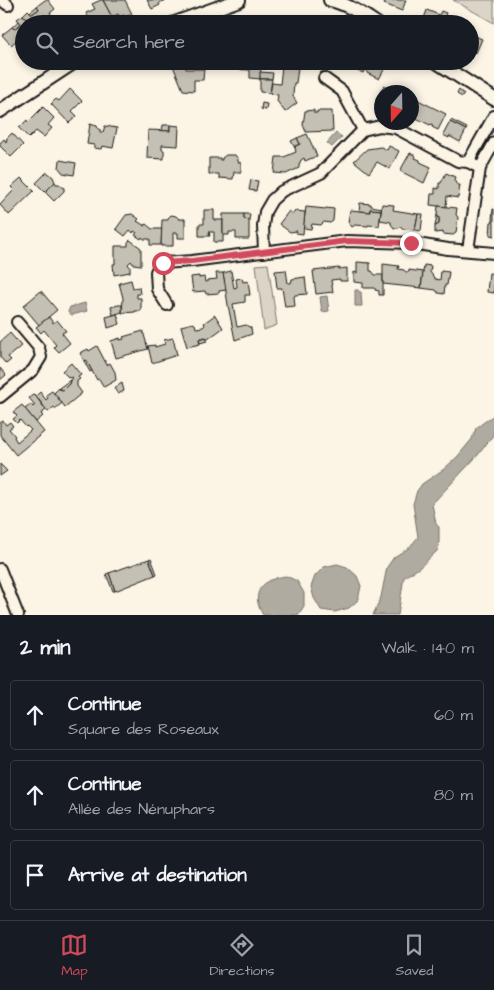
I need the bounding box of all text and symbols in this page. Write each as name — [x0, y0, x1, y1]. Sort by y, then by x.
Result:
search box — [15, 15, 479, 70]
icon: search — [33, 29, 61, 57]
text: Search here — [73, 29, 185, 56]
north arrow — [374, 85, 419, 130]
route end — [400, 232, 423, 255]
route start — [152, 252, 175, 275]
text: 2 min — [20, 633, 70, 662]
text: Walk · 140 m — [382, 637, 474, 659]
text: Continue — [68, 691, 142, 718]
icon: ahead — [21, 701, 49, 729]
text: 60 m — [434, 704, 473, 726]
text: Square des Roseaux — [68, 718, 219, 740]
text: Continue — [68, 771, 142, 798]
icon: ahead — [21, 781, 49, 809]
text: 80 m — [434, 784, 473, 806]
text: Allée des Nénuphars — [68, 798, 215, 820]
icon: arrive — [21, 861, 49, 889]
text: Arrive at destination — [68, 862, 247, 889]
tab: Map — [60, 931, 88, 981]
tab: Directions — [209, 931, 274, 981]
tab: Saved — [395, 931, 434, 981]

